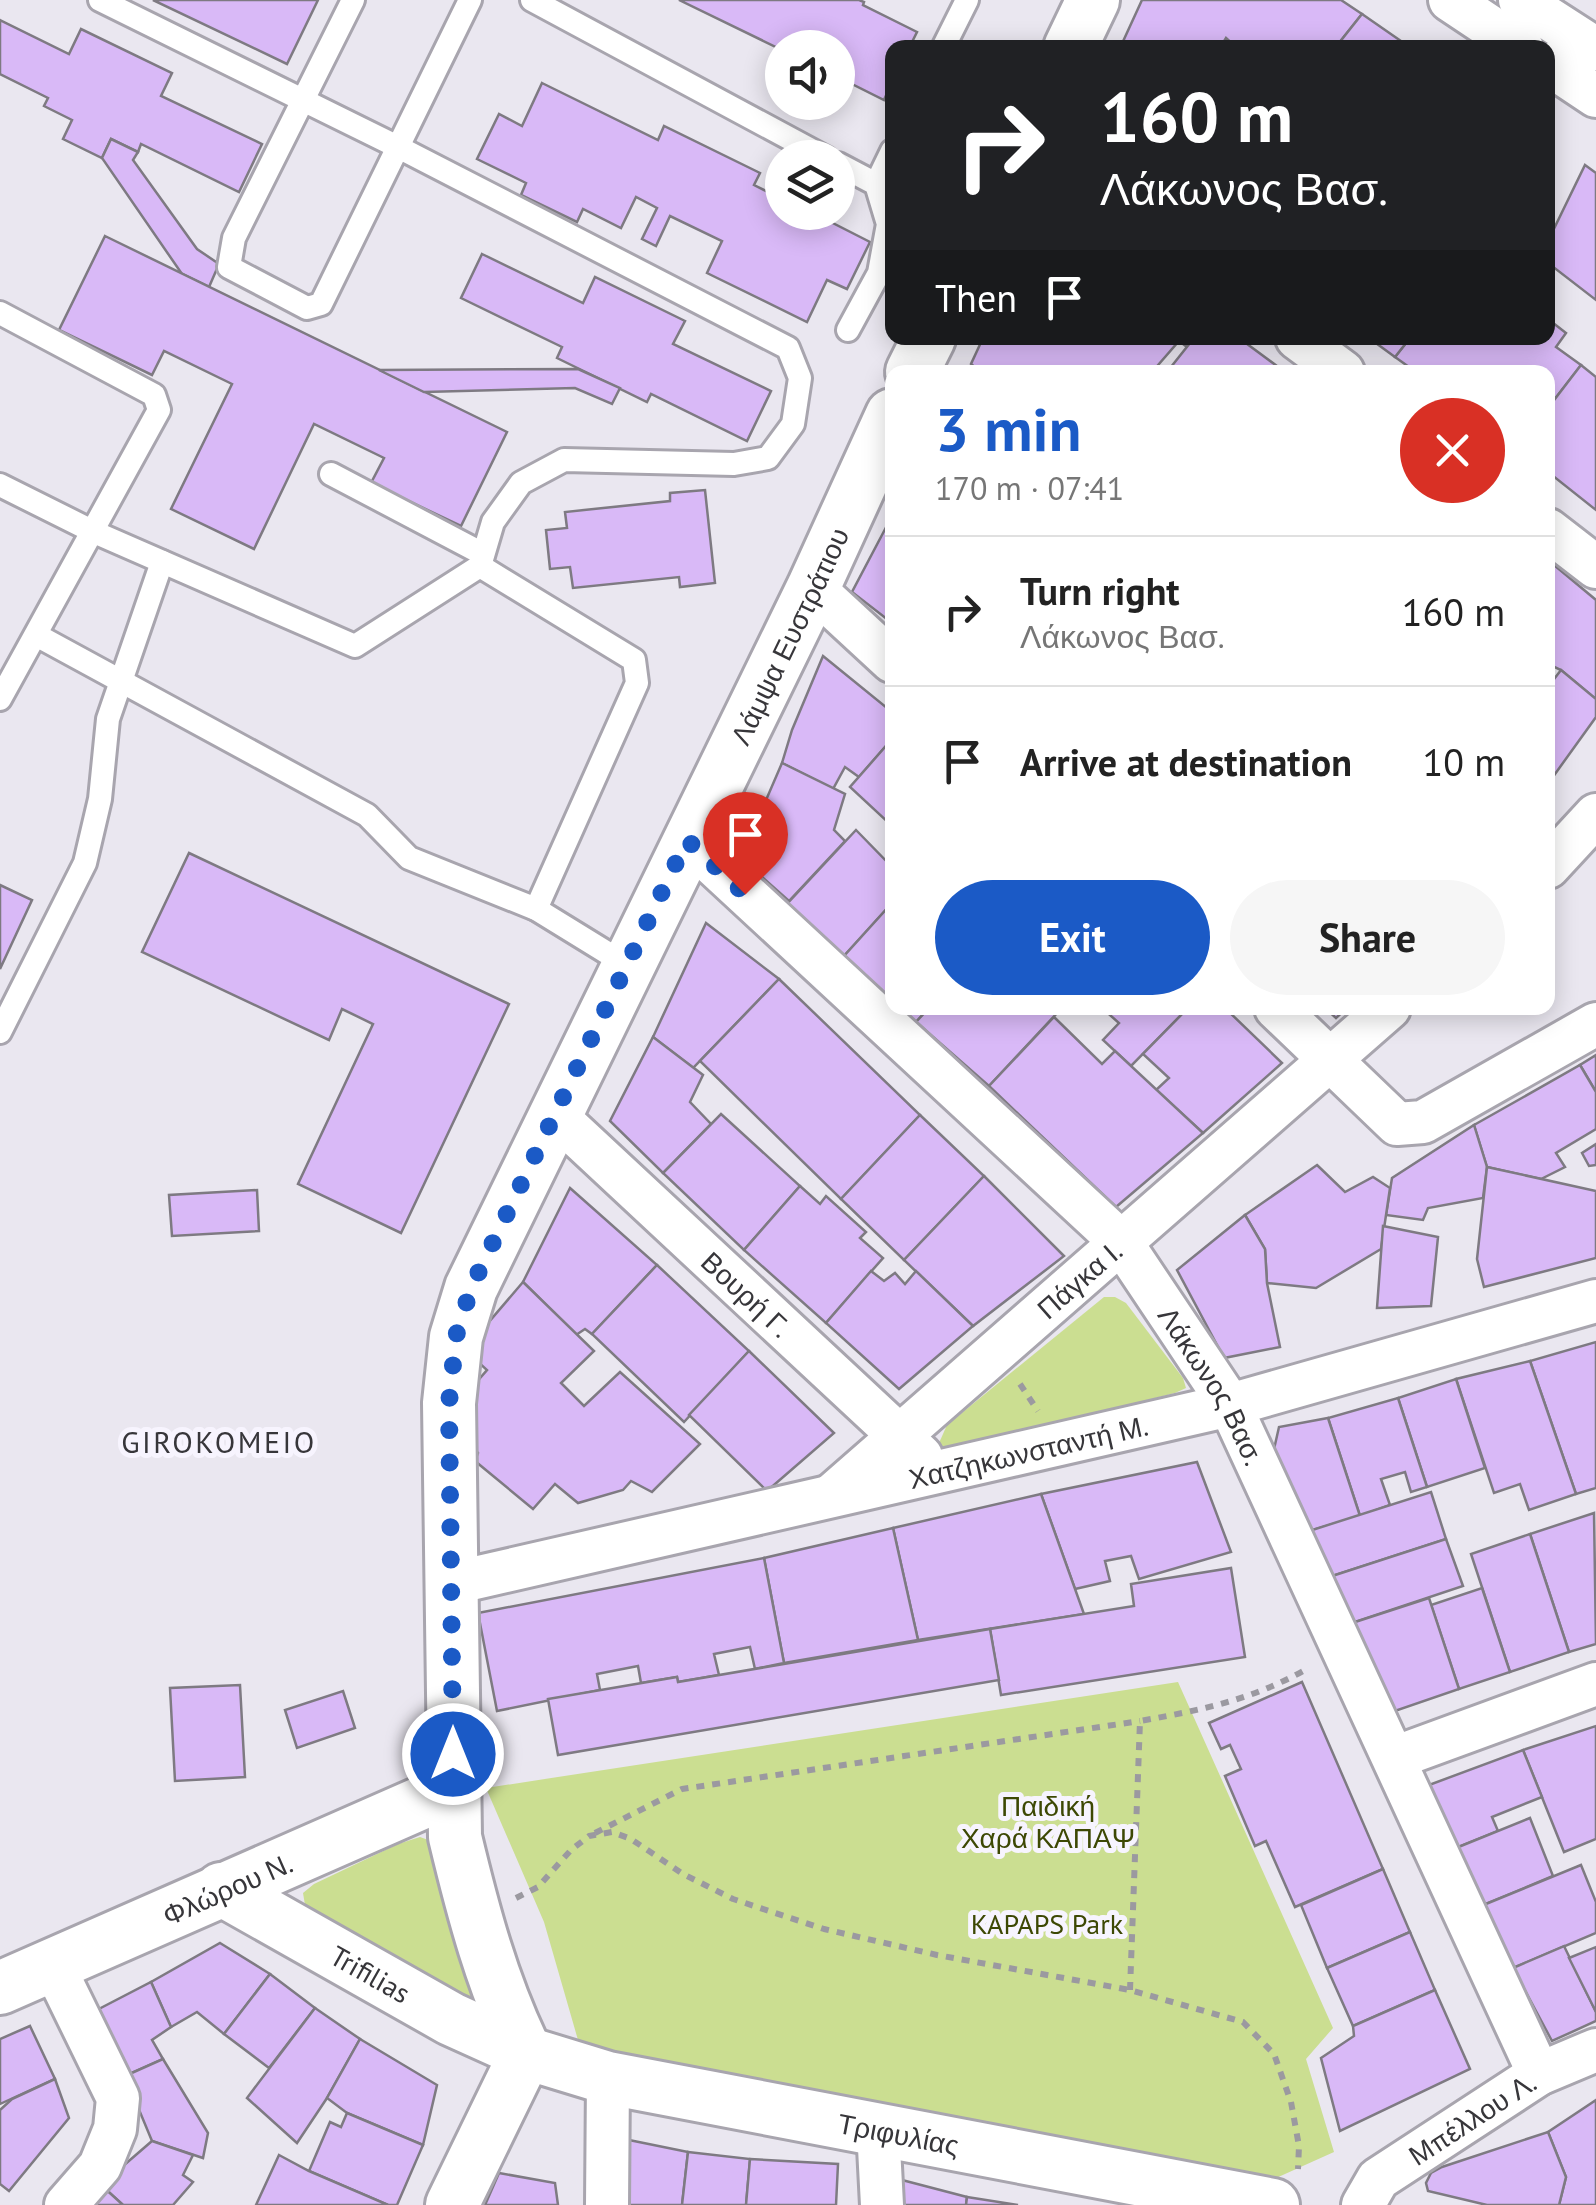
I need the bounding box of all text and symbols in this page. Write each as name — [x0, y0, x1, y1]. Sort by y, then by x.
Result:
map controls — [765, 30, 855, 230]
button: sound — [765, 30, 855, 120]
text: 160 m — [1100, 71, 1293, 161]
icon: right — [935, 80, 1065, 210]
button: layers — [765, 140, 855, 230]
text: Λάκωνος Βασ. — [1100, 159, 1388, 217]
icon: arrive — [1037, 270, 1092, 325]
text: Then — [935, 273, 1017, 322]
text: 3 min — [935, 390, 1081, 468]
button: close — [1400, 398, 1505, 503]
text: 170 m · 07:41 — [935, 467, 1124, 509]
street label: Λάμψα Ευστράτιου — [721, 521, 857, 751]
text: Turn right — [1020, 566, 1180, 615]
icon: right — [935, 584, 990, 639]
text: 160 m — [1402, 587, 1505, 636]
text: Λάκωνος Βασ. — [1020, 615, 1225, 657]
icon: arrive — [935, 734, 990, 789]
text: Arrive at destination — [1020, 737, 1352, 786]
text: 10 m — [1423, 737, 1505, 786]
pin — [703, 792, 788, 895]
icon: arrive — [718, 807, 773, 862]
button: Exit — [935, 880, 1210, 995]
button: Share — [1230, 880, 1505, 995]
street label: Πάγκα Ι. — [1029, 1232, 1129, 1326]
street label: Βουρή Γ. — [694, 1243, 800, 1345]
street label: Λάκωνος Βασ. — [1151, 1299, 1274, 1471]
street label: Χατζηκωνσταντή Μ. — [905, 1406, 1151, 1497]
district label: GIROKOMEIO — [121, 1422, 317, 1461]
position arrow — [401, 1702, 505, 1806]
park label: Παιδική Χαρά ΚΑΠΑΨ — [961, 1787, 1135, 1856]
street label: Φλώρου Ν. — [156, 1843, 298, 1933]
park label: KAPAPS Park — [971, 1905, 1124, 1942]
street label: Trifilias — [324, 1936, 417, 2011]
street label: Μπέλλου Λ. — [1401, 2063, 1543, 2173]
street label: Τριφυλίας — [835, 2104, 962, 2163]

